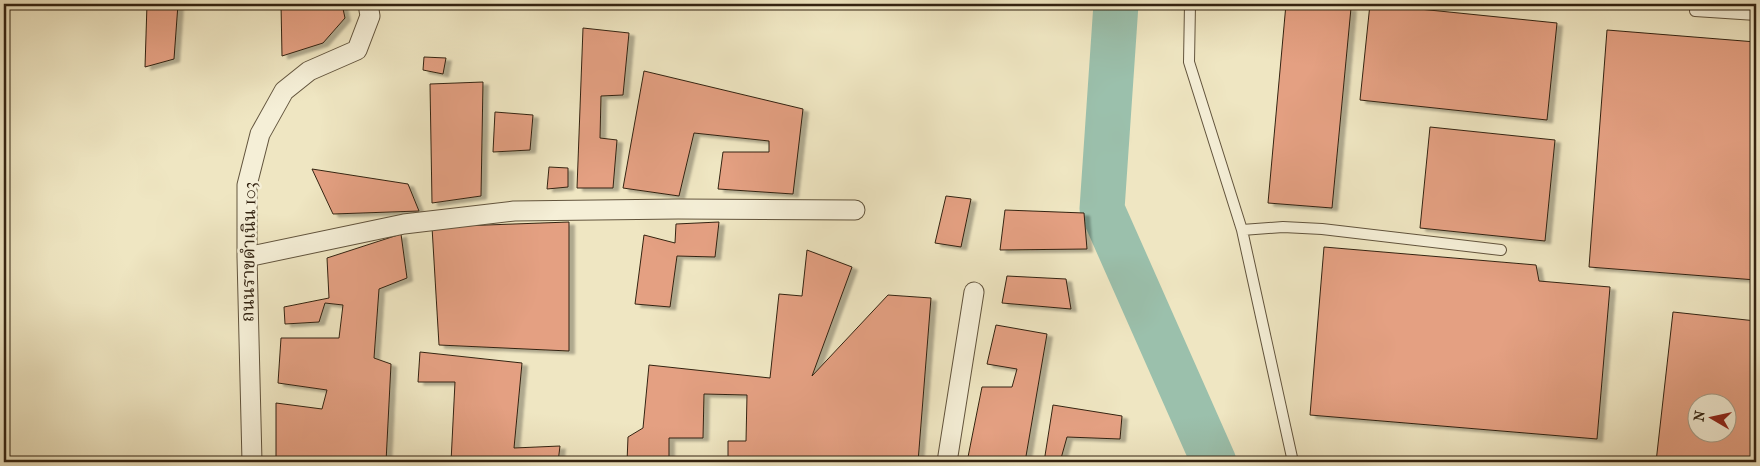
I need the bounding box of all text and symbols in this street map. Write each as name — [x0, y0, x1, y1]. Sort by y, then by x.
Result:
street label: ถนนราขดำเนิน 103 — [237, 182, 261, 322]
north arrow — [1688, 394, 1738, 444]
text: N — [1690, 409, 1709, 423]

